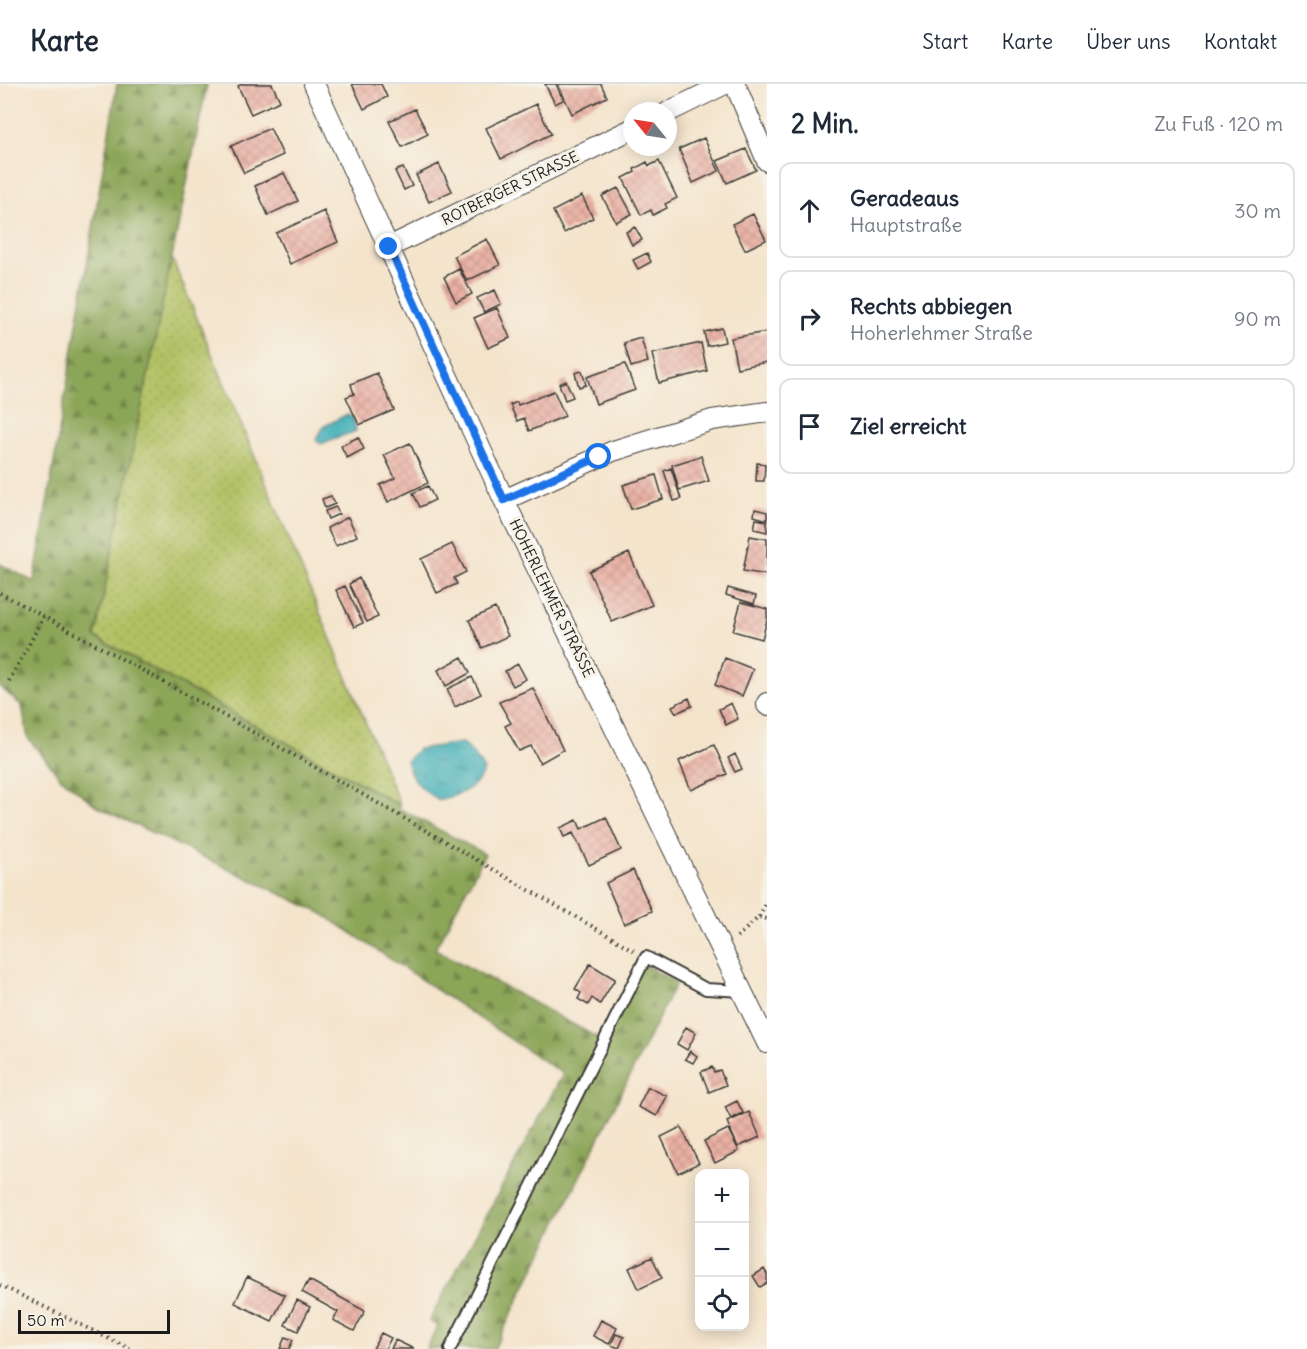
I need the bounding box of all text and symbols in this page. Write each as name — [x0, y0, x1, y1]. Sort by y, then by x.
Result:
text: Karte — [30, 23, 99, 59]
text: Start — [922, 28, 968, 55]
text: Karte — [1001, 28, 1053, 55]
text: Über uns — [1086, 28, 1171, 55]
text: Kontakt — [1204, 28, 1277, 55]
north arrow — [623, 102, 677, 156]
text: 2 Min. — [791, 107, 859, 140]
text: Zu Fuß · 120 m — [1154, 111, 1283, 136]
street label: ROTBERGER STRASSE — [438, 146, 582, 229]
text: Geradeaus — [850, 184, 959, 212]
icon: ahead — [793, 194, 826, 227]
text: 30 m — [1234, 198, 1281, 223]
text: Hauptstraße — [850, 212, 962, 237]
route end — [375, 233, 401, 259]
text: Rechts abbiegen — [850, 292, 1012, 320]
icon: right — [793, 302, 826, 335]
text: 90 m — [1234, 306, 1281, 331]
text: Hoherlehmer Straße — [850, 320, 1033, 345]
icon: arrive — [793, 410, 826, 443]
text: Ziel erreicht — [850, 412, 967, 440]
route start — [585, 443, 611, 469]
street label: HOHERLEHMER STRASSE — [505, 516, 599, 681]
map controls — [695, 1169, 749, 1331]
button: + — [695, 1169, 749, 1223]
button: − — [695, 1223, 749, 1277]
button: locate — [695, 1277, 749, 1331]
scale bar — [18, 1307, 170, 1334]
text: 50 m — [27, 1310, 65, 1330]

